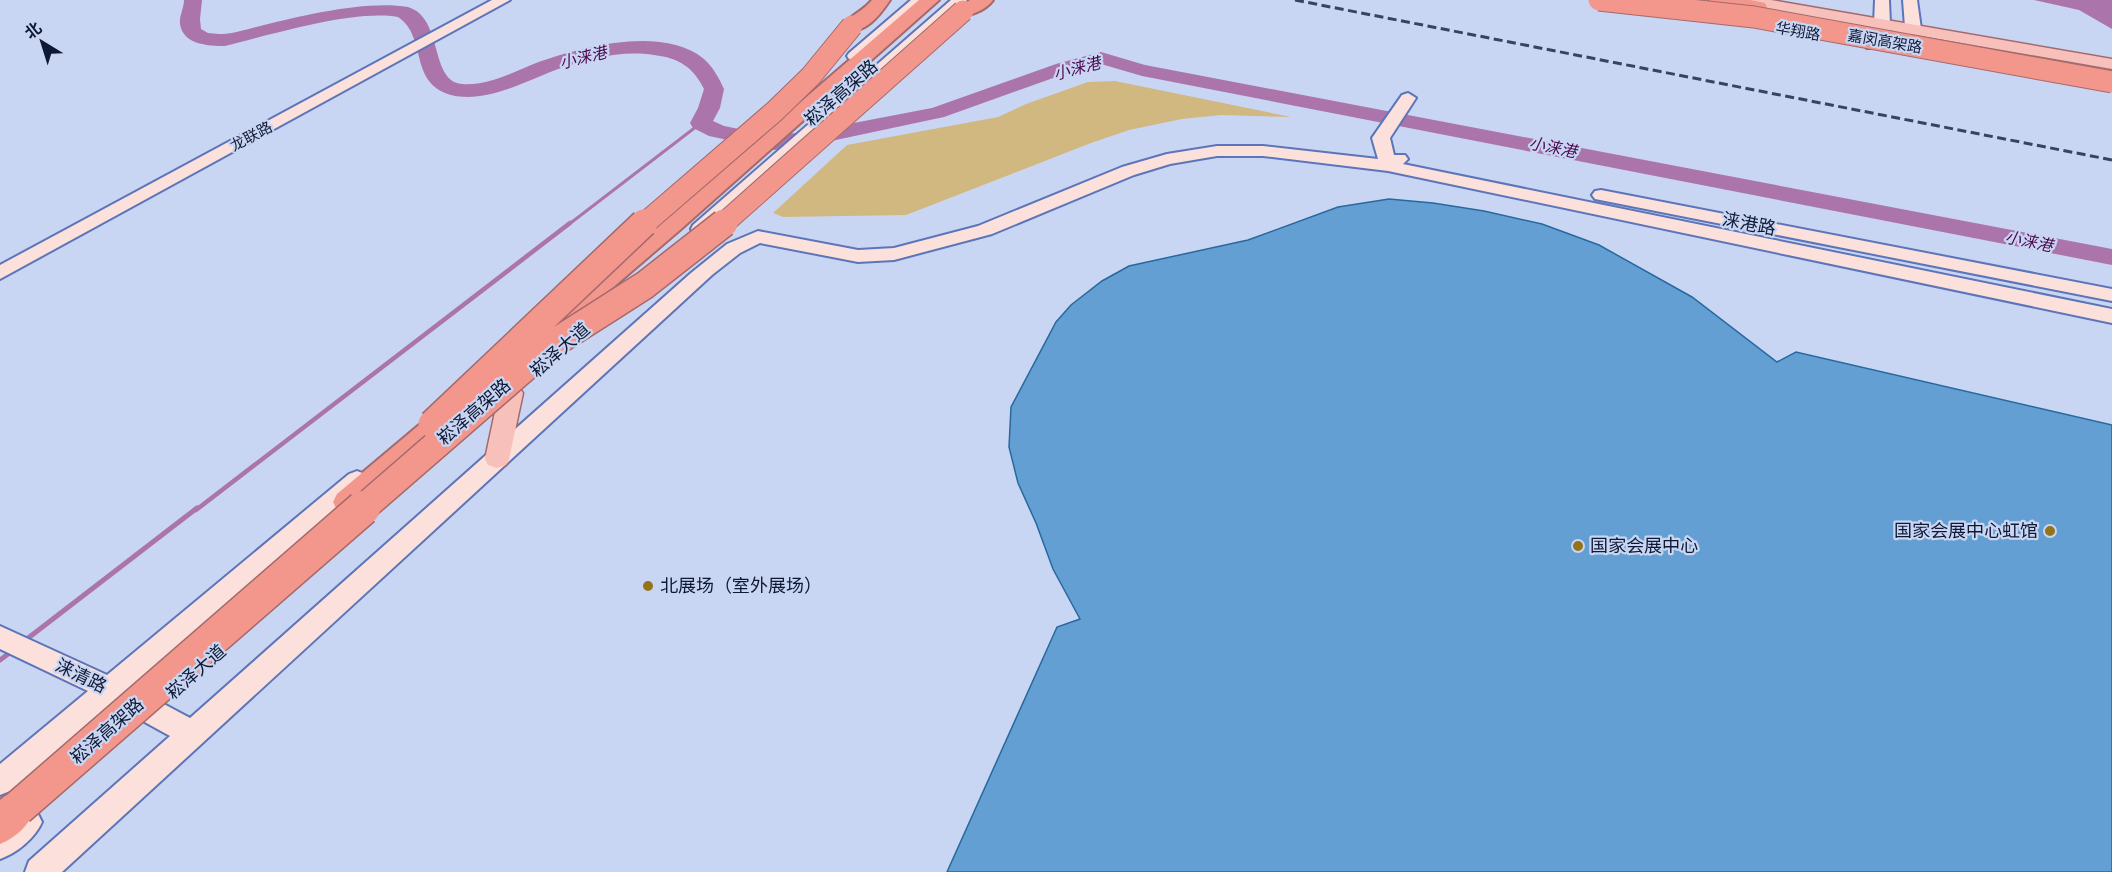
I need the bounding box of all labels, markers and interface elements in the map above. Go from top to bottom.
north arrow [12,12,72,72]
text: 北 [20,17,45,43]
street label: 华翔路 [1774,18,1822,44]
street label: 嘉闵高架路 [1846,25,1924,57]
water label: 小涞港 [557,41,611,73]
water label: 小涞港 [1051,52,1105,84]
street label: 崧泽高架路 [800,55,882,131]
street label: 龙联路 [227,117,275,155]
water label: 小涞港 [1528,133,1580,162]
street label: 涞港路 [1720,208,1778,240]
water label: 小涞港 [2004,227,2056,256]
street label: 崧泽大道 [526,318,594,382]
street label: 崧泽高架路 [433,374,515,450]
place label: 国家会展中心虹馆 [1894,520,2038,542]
marker: 国家会展中心虹馆 [2043,524,2057,538]
place label: 国家会展中心 [1590,535,1698,557]
marker: 国家会展中心 [1571,539,1585,553]
place label: 北展场（室外展场） [660,575,822,597]
marker: 北展场（室外展场） [641,579,655,593]
street label: 崧泽大道 [162,640,230,704]
street label: 涞清路 [52,654,110,698]
street label: 崧泽高架路 [66,693,148,769]

